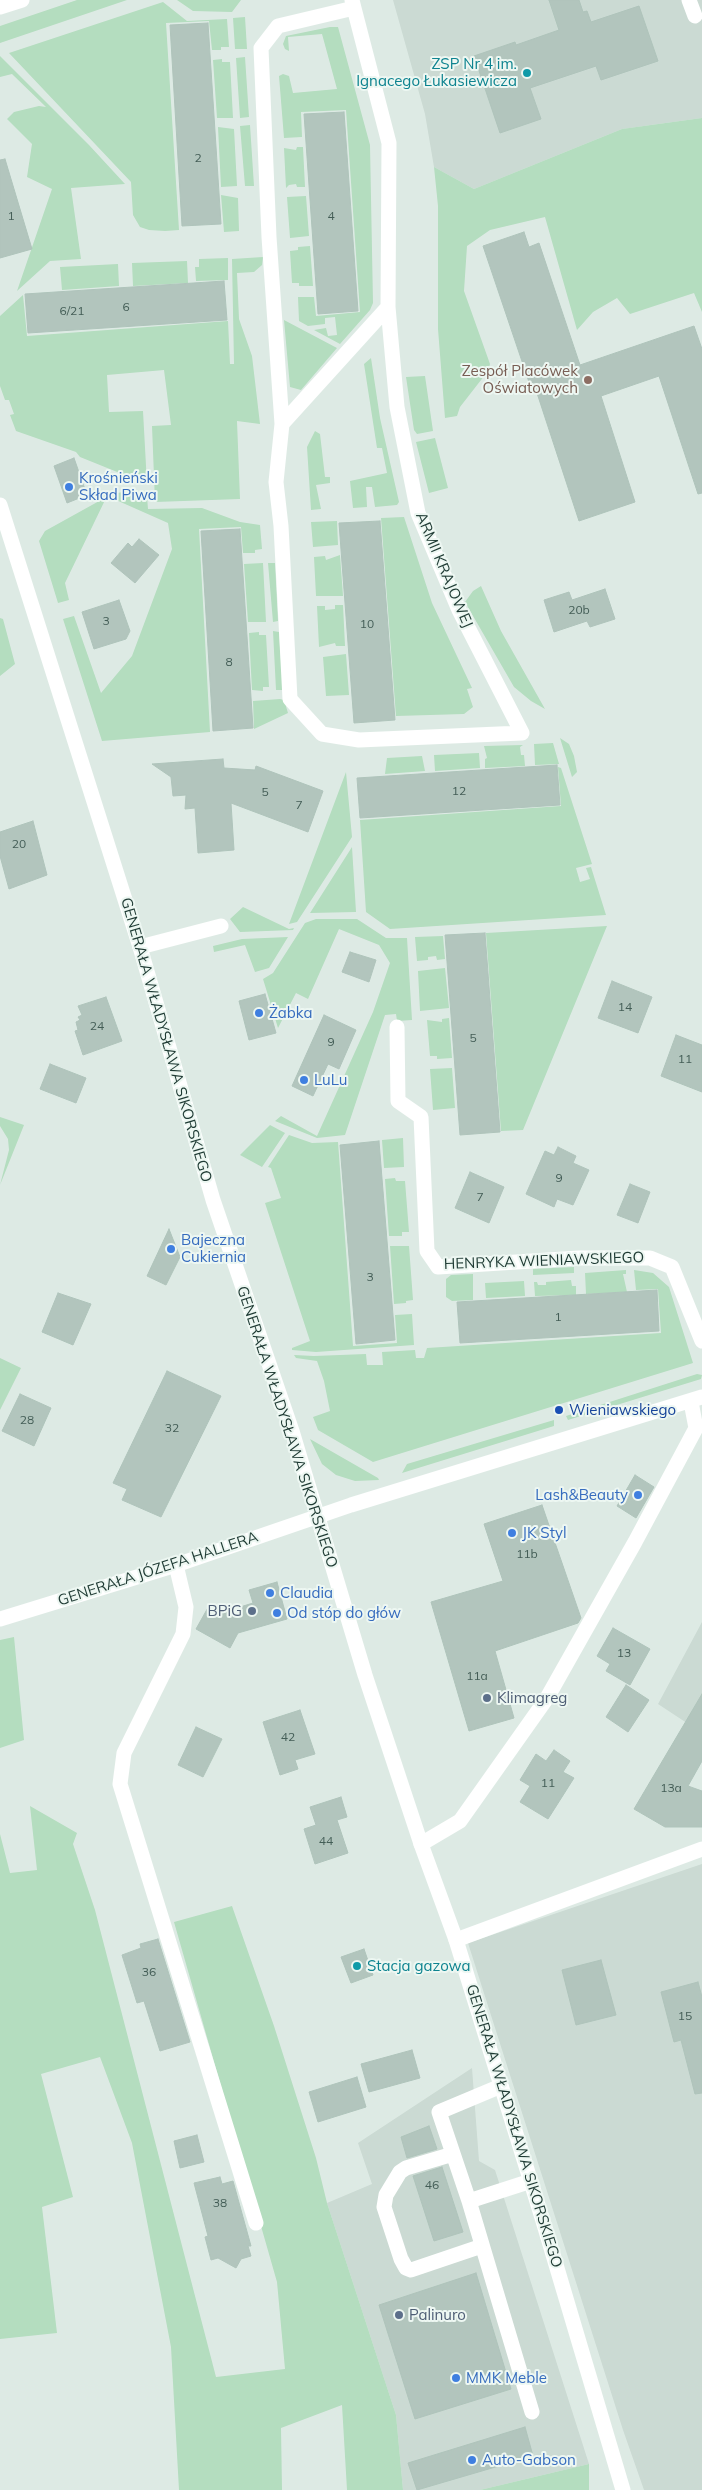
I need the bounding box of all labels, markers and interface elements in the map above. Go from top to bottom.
place label: ZSP Nr 4 im. Ignacego Łukasiewicza [356,55,517,90]
marker: ZSP Nr 4 im. Ignacego Łukasiewicza [521,67,533,79]
house number: 2 [194,151,202,165]
house number: 1 [7,209,15,223]
house number: 4 [327,209,335,223]
house number: 6 [122,300,130,314]
house number: 6/21 [59,304,85,318]
place label: Zespół Placówek Oświatowych [462,362,578,397]
marker: Zespół Placówek Oświatowych [582,374,594,386]
place label: Krośnieński Skład Piwa [79,469,158,504]
marker: Krośnieński Skład Piwa [63,481,75,493]
street label: ARMII KRAJOWEJ [412,510,476,630]
house number: 20b [568,603,590,617]
house number: 3 [102,614,110,628]
house number: 10 [360,617,374,631]
house number: 8 [225,655,233,669]
house number: 12 [452,784,466,798]
house number: 5 [261,785,269,799]
house number: 7 [295,798,303,812]
house number: 20 [12,837,26,851]
street label: GENERAŁA WŁADYSŁAWA SIKORSKIEGO [117,896,215,1184]
house number: 14 [618,1000,632,1014]
place label: Żabka [269,1004,312,1022]
marker: Żabka [253,1007,265,1019]
house number: 24 [90,1019,104,1033]
house number: 5 [469,1031,477,1045]
house number: 9 [327,1035,335,1049]
house number: 11 [678,1052,692,1066]
place label: LuLu [314,1071,347,1089]
marker: LuLu [298,1074,310,1086]
house number: 9 [555,1171,563,1185]
house number: 7 [476,1190,484,1204]
place label: Bajeczna Cukiernia [181,1231,246,1266]
marker: Bajeczna Cukiernia [165,1243,177,1255]
street label: HENRYKA WIENIAWSKIEGO [444,1249,644,1273]
house number: 3 [366,1270,374,1284]
street label: GENERAŁA WŁADYSŁAWA SIKORSKIEGO [233,1284,341,1570]
house number: 1 [554,1310,562,1324]
place label: Wieniawskiego [569,1401,676,1419]
marker: Wieniawskiego [553,1404,565,1416]
house number: 28 [20,1413,34,1427]
house number: 32 [165,1421,179,1435]
place label: Lash&Beauty [535,1486,628,1504]
marker: Lash&Beauty [632,1489,644,1501]
place label: JK Styl [522,1524,567,1542]
marker: JK Styl [506,1527,518,1539]
street label: GENERAŁA JÓZEFA HALLERA [56,1528,260,1610]
house number: 11b [516,1547,538,1561]
place label: Claudia [280,1584,333,1602]
marker: Claudia [264,1587,276,1599]
place label: BPiG [208,1602,242,1620]
place label: Od stóp do głów [287,1604,401,1622]
marker: BPiG [246,1605,258,1617]
marker: Od stóp do głów [271,1607,283,1619]
house number: 13 [617,1646,631,1660]
house number: 11a [466,1669,488,1683]
place label: Klimagreg [497,1689,567,1707]
marker: Klimagreg [481,1692,493,1704]
house number: 42 [281,1730,295,1744]
house number: 11 [541,1776,555,1790]
house number: 13a [660,1781,682,1795]
house number: 44 [319,1834,333,1848]
place label: Stacja gazowa [367,1957,470,1975]
marker: Stacja gazowa [351,1960,363,1972]
house number: 36 [142,1965,156,1979]
street label: GENERAŁA WŁADYSŁAWA SIKORSKIEGO [462,1982,566,2270]
house number: 15 [678,2009,692,2023]
house number: 46 [425,2178,439,2192]
house number: 38 [213,2196,227,2210]
place label: Palinuro [409,2306,466,2324]
marker: Palinuro [393,2309,405,2321]
place label: MMK Meble [466,2369,547,2387]
marker: MMK Meble [450,2372,462,2384]
place label: Auto-Gabson [482,2451,576,2469]
marker: Auto-Gabson [466,2454,478,2466]

